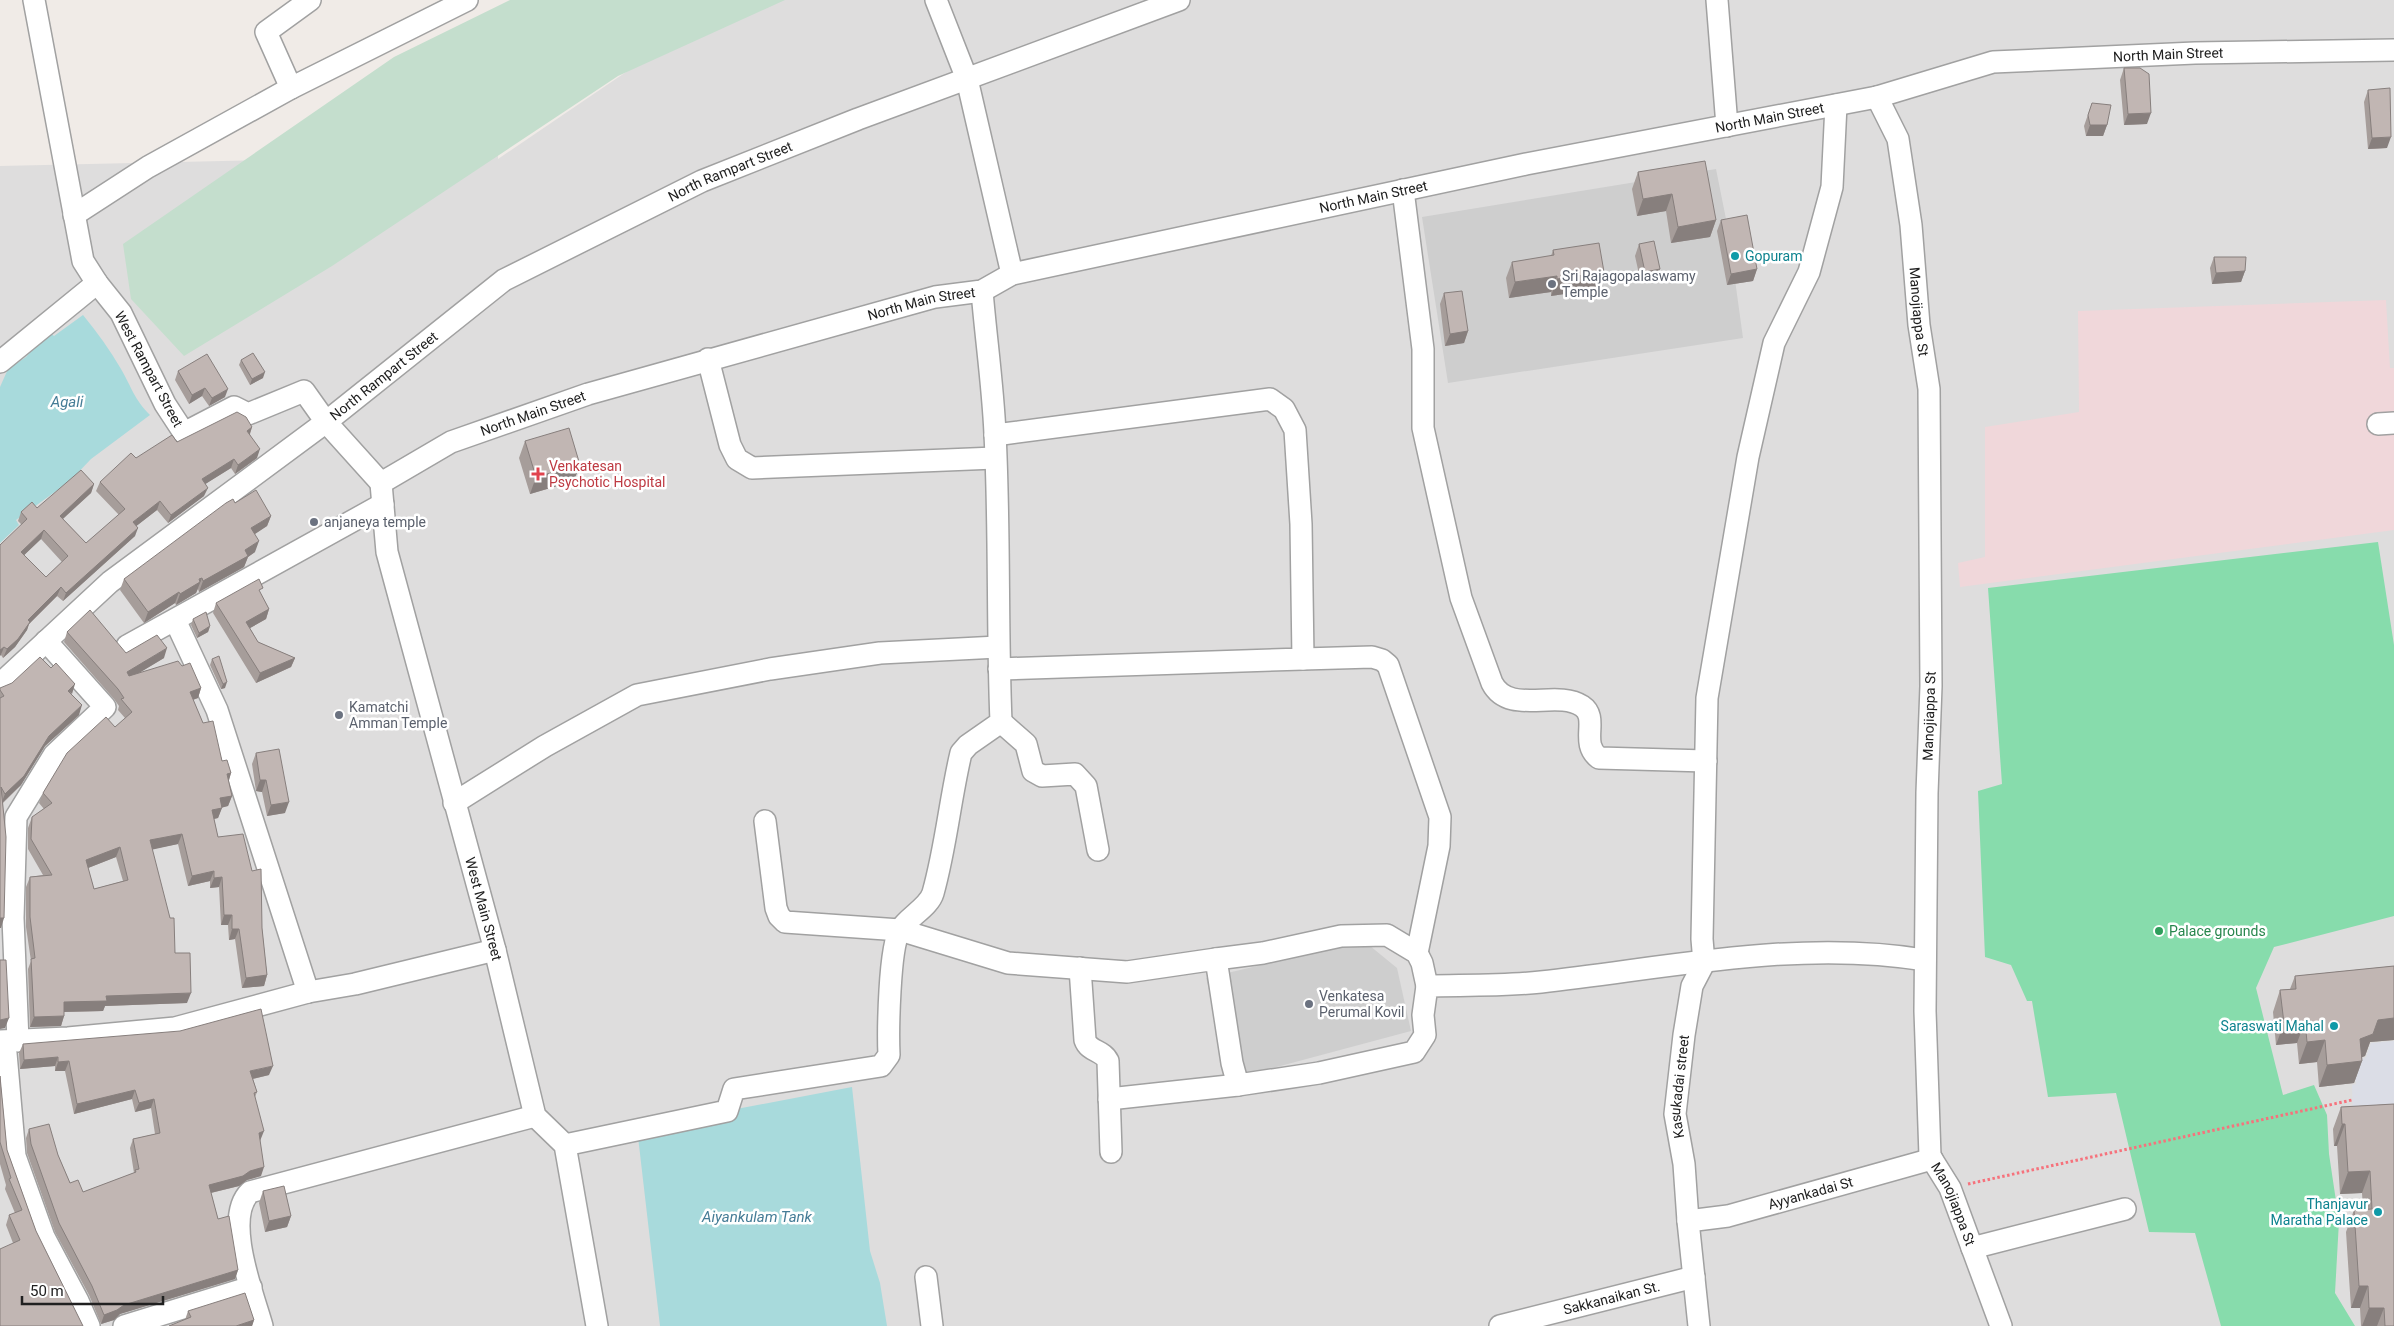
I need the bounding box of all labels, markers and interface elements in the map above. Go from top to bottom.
street label: North Main Street [2113,45,2224,65]
street label: North Main Street [1714,99,1826,136]
street label: North Rampart Street [666,138,795,205]
street label: North Main Street [1318,177,1429,216]
place label: Gopuram [1745,248,1802,264]
marker: Gopuram [1729,250,1741,262]
street label: Manojiappa St [1906,266,1932,358]
place label: Sri Rajagopalaswamy Temple [1562,268,1696,300]
marker: Sri Rajagopalaswamy Temple [1546,278,1558,290]
street label: North Main Street [866,284,977,323]
street label: West Rampart Street [112,308,187,430]
street label: North Rampart Street [327,328,441,424]
street label: North Main Street [478,387,588,439]
water label: Agali [50,393,84,411]
place label: Venkatesan Psychotic Hospital [549,458,665,490]
marker: Venkatesan Psychotic Hospital [531,467,545,481]
place label: anjaneya temple [324,514,426,530]
marker: anjaneya temple [308,516,320,528]
street label: Manojiappa St [1919,671,1939,761]
place label: Kamatchi Amman Temple [349,699,447,731]
marker: Kamatchi Amman Temple [333,709,345,721]
street label: West Main Street [462,855,505,963]
place label: Palace grounds [2169,923,2266,939]
marker: Palace grounds [2153,925,2165,937]
place label: Venkatesa Perumal Kovil [1319,988,1404,1020]
marker: Venkatesa Perumal Kovil [1303,998,1315,1010]
place label: Saraswati Mahal [2221,1018,2324,1034]
marker: Saraswati Mahal [2328,1020,2340,1032]
street label: Kasukadai street [1667,1033,1692,1140]
street label: Manojiappa St [1928,1159,1979,1248]
street label: Ayyankadai St [1766,1173,1855,1212]
place label: Thanjavur Maratha Palace [2271,1196,2368,1228]
marker: Thanjavur Maratha Palace [2372,1206,2384,1218]
water label: Aiyankulam Tank [701,1208,813,1226]
scale bar [22,1274,164,1306]
street label: Sakkanaikan St. [1561,1278,1662,1318]
text: 50 m [30,1282,64,1300]

